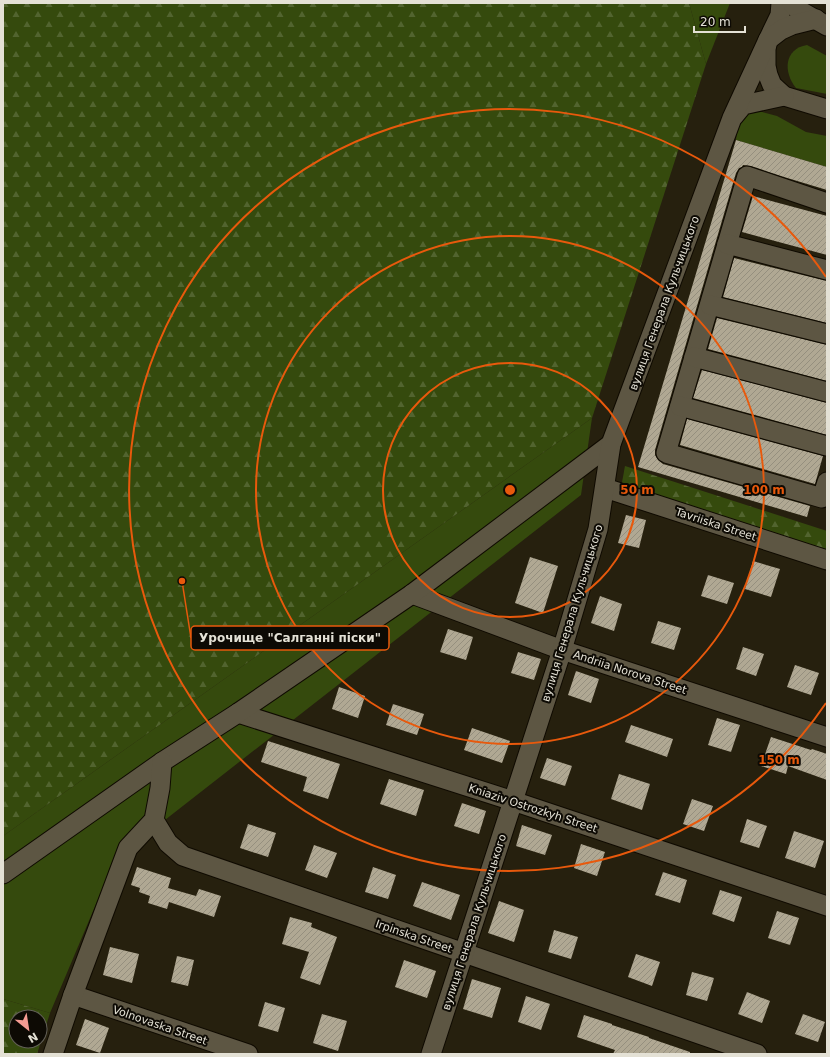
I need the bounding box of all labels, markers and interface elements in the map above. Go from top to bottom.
scale bar [694,8,745,34]
text: 20 m [700,15,731,29]
street label: вулиця Генерала Кульчицького [627,214,702,392]
centre of rings [503,483,517,497]
text: 50 m [620,483,654,497]
text: 100 m [743,483,785,497]
street label: Tavriiska Street [673,505,759,544]
street label: вулиця Генерала Кульчицького [539,523,606,703]
callout: Урочище "Салганні піски" [191,626,389,650]
text: Урочище "Салганні піски" [199,631,381,645]
street label: Andriia Norova Street [571,648,689,697]
text: 150 m [758,753,800,767]
street label: Kniaziv Ostrozkyh Street [467,781,600,836]
street label: вулиця Генерала Кульчицького [440,832,509,1012]
street label: Irpinska Street [374,917,455,956]
street label: Volnovaska Street [111,1003,209,1048]
north arrow [8,1009,48,1049]
text: N [26,1029,40,1045]

